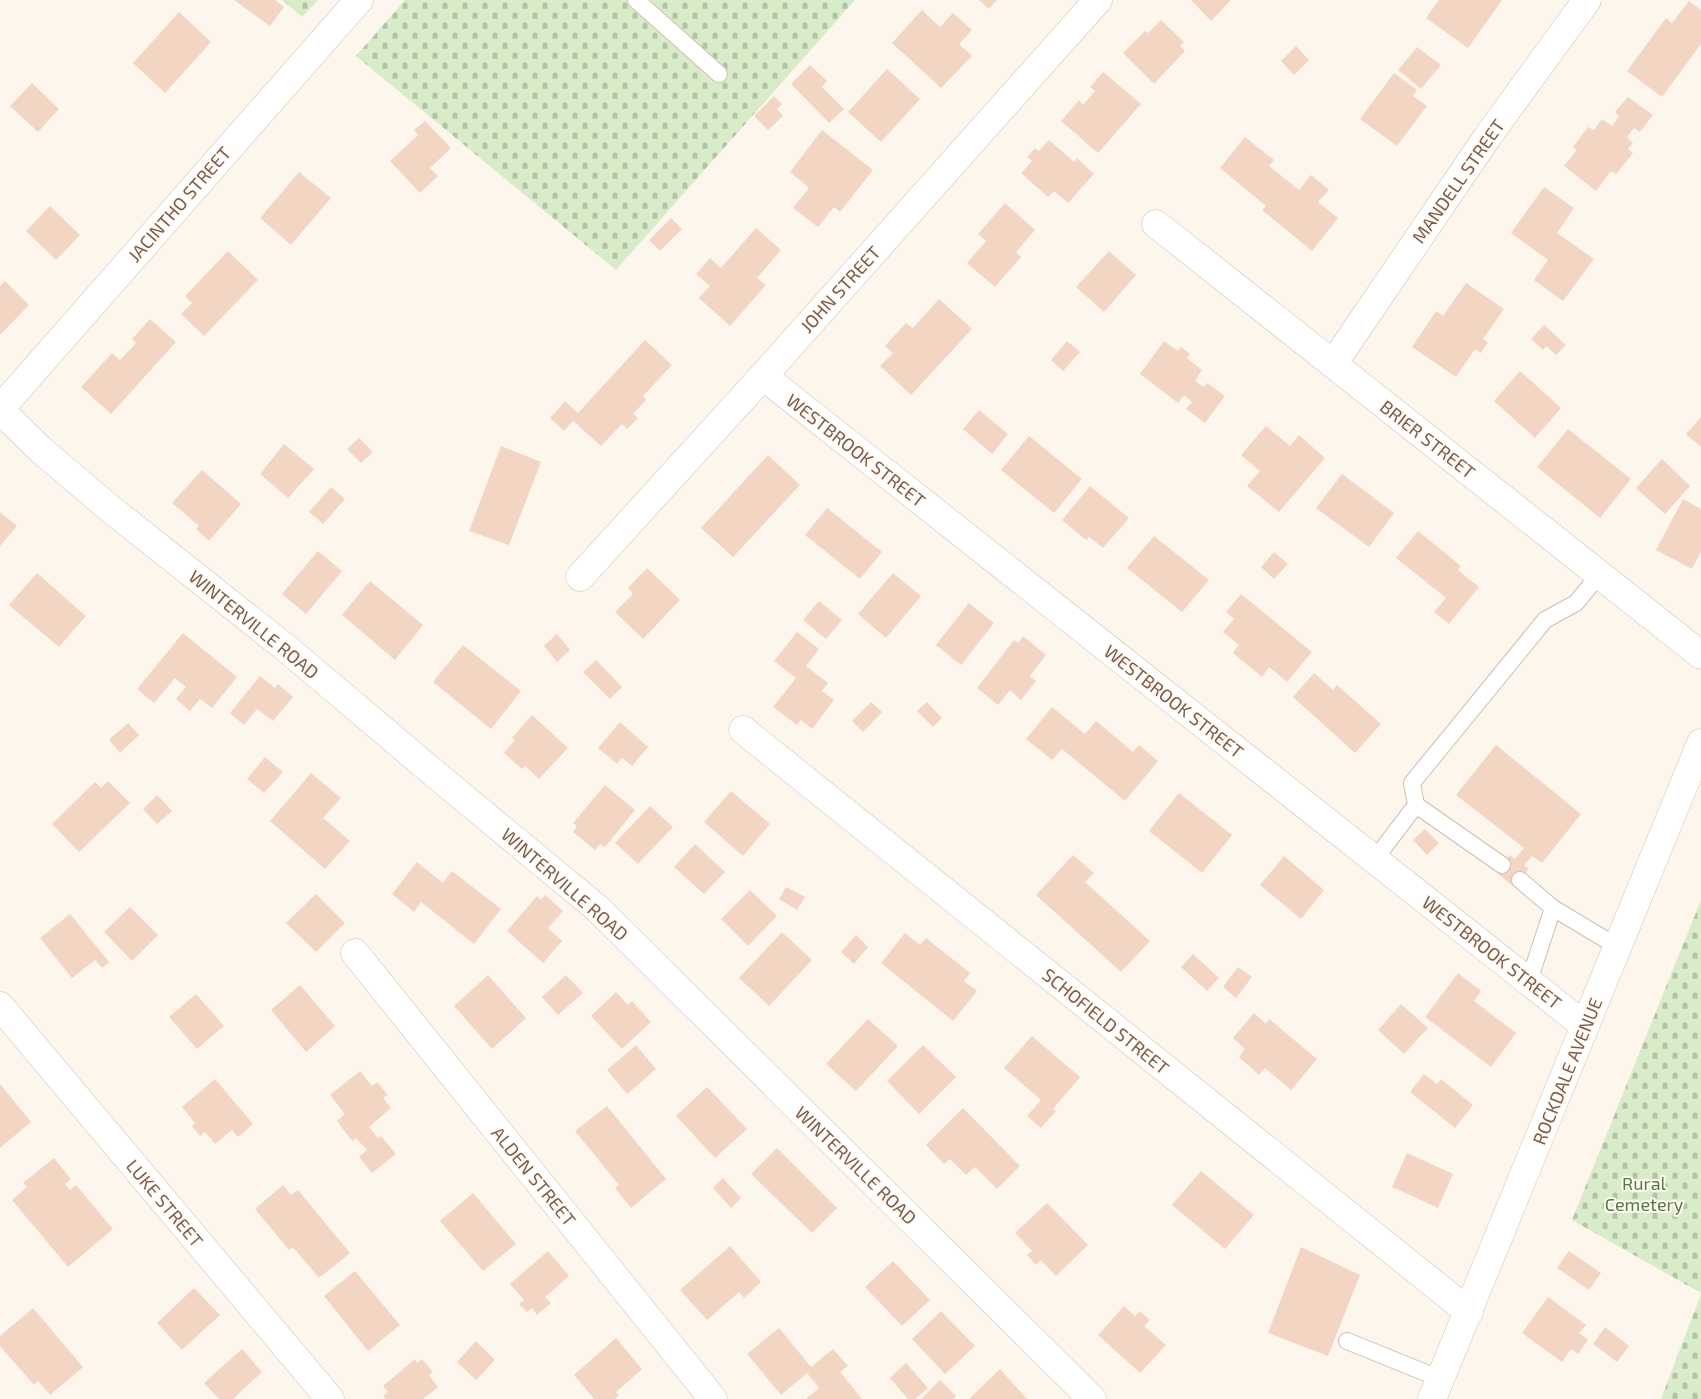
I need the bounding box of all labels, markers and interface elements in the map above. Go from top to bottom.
street label: MANDELL STREET [1407,114,1509,247]
street label: JACINTHO STREET [123,141,235,266]
street label: JOHN STREET [795,241,885,337]
street label: WESTBROOK STREET [782,389,930,512]
street label: BRIER STREET [1376,395,1480,483]
street label: WINTERVILLE ROAD [185,565,323,683]
street label: WESTBROOK STREET [1100,640,1248,763]
street label: WINTERVILLE ROAD [497,823,633,945]
street label: WESTBROOK STREET [1418,891,1566,1014]
street label: SCHOFIELD STREET [1038,963,1174,1079]
street label: ROCKDALE AVENUE [1528,994,1606,1148]
street label: WINTERVILLE ROAD [791,1101,921,1229]
street label: ALDEN STREET [487,1122,581,1231]
street label: LUKE STREET [122,1155,208,1252]
park label: Rural Cemetery [1605,1172,1684,1215]

